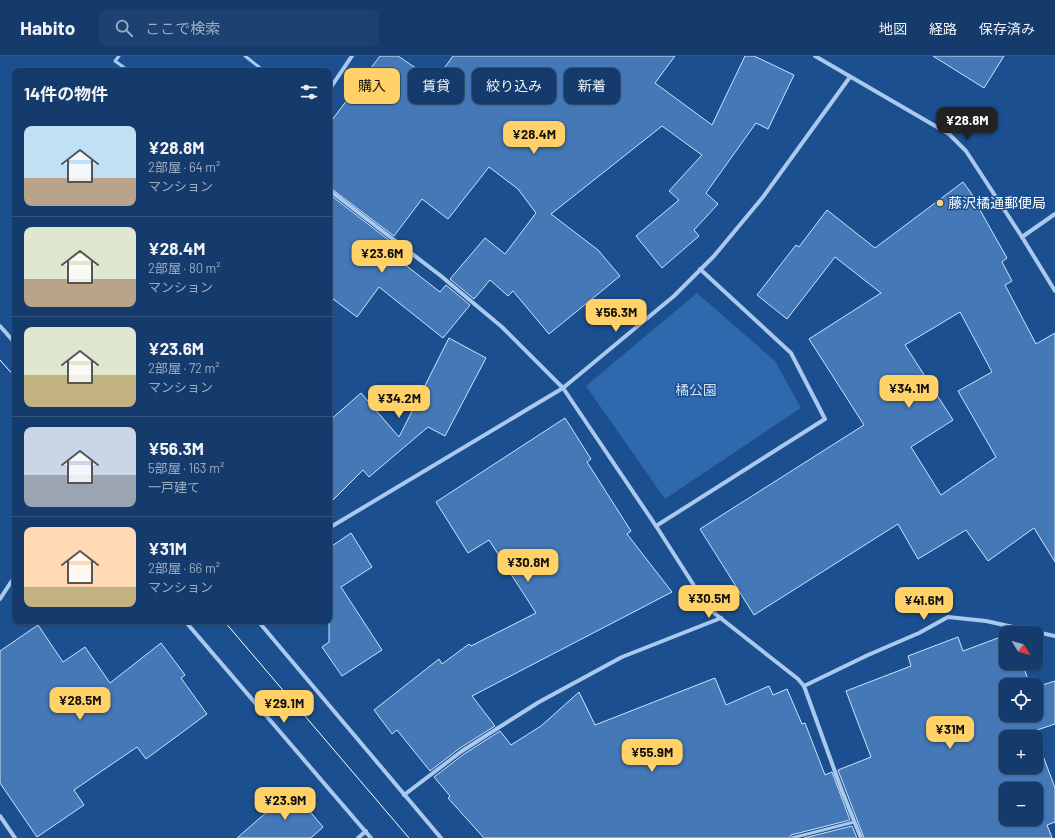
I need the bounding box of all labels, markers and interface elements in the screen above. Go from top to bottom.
search box [99,10,379,46]
text: Habito [20,16,75,39]
icon: search [113,17,135,39]
text: ここで検索 [145,19,220,37]
text: 地図 [879,20,907,37]
text: 経路 [929,20,957,37]
text: 保存済み [979,20,1035,37]
chip: 購入 [344,68,400,104]
chip: 賃貸 [408,68,464,104]
chip: 絞り込み [472,68,556,104]
chip: 新着 [564,68,620,104]
icon: filters [298,81,320,103]
text: 14件の物件 [24,83,108,103]
pin: ¥28.8M [934,107,1000,141]
text: ¥28.8M [945,112,989,128]
pin: ¥28.4M [501,121,567,155]
text: ¥28.4M [512,126,556,142]
text: ¥28.8M [148,137,204,157]
icon: home [56,142,104,190]
text: 2部屋 · 64 m² [148,159,220,175]
text: マンション [148,178,213,194]
place label: 藤沢橘通郵便局 [948,194,1046,211]
marker: 藤沢橘通郵便局 [935,198,945,208]
text: ¥28.4M [148,238,205,258]
pin: ¥23.6M [349,240,415,274]
icon: home [56,243,104,291]
text: ¥23.6M [361,245,403,261]
text: 2部屋 · 80 m² [148,260,221,276]
text: マンション [148,279,213,295]
pin: ¥56.3M [583,299,649,333]
text: ¥56.3M [595,304,637,320]
text: ¥23.6M [148,338,204,358]
icon: home [56,343,104,391]
text: 2部屋 · 72 m² [148,360,220,376]
pin: ¥34.1M [876,375,942,409]
text: マンション [148,379,213,395]
text: ¥34.1M [888,380,930,396]
park label: 橘公園 [675,381,717,398]
pin: ¥34.2M [366,385,432,419]
text: ¥34.2M [377,390,421,406]
text: ¥56.3M [148,438,204,458]
icon: home [56,443,104,491]
text: 5部屋 · 163 m² [148,460,224,476]
text: 一戸建て [148,479,200,495]
text: ¥31M [148,538,187,558]
icon: home [56,543,104,591]
pin: ¥30.8M [495,549,561,583]
text: ¥30.8M [506,554,550,570]
text: 2部屋 · 66 m² [148,560,220,576]
text: マンション [148,579,213,595]
pin: ¥30.5M [676,585,742,619]
pin: ¥41.6M [891,587,957,621]
text: ¥30.5M [687,590,731,606]
text: ¥41.6M [904,592,944,608]
north arrow [999,626,1043,670]
map controls [999,626,1043,826]
button: locate [999,678,1043,722]
pin: ¥28.5M [47,687,113,721]
pin: ¥29.1M [251,690,317,724]
text: ¥28.5M [58,692,102,708]
text: ¥29.1M [264,695,304,711]
pin: ¥31M [926,716,974,750]
text: ¥31M [935,721,965,737]
button: + [999,730,1043,774]
pin: ¥55.9M [619,739,685,773]
text: ¥55.9M [631,744,673,760]
button: − [999,782,1043,826]
pin: ¥23.9M [252,787,318,821]
text: ¥23.9M [264,792,306,808]

